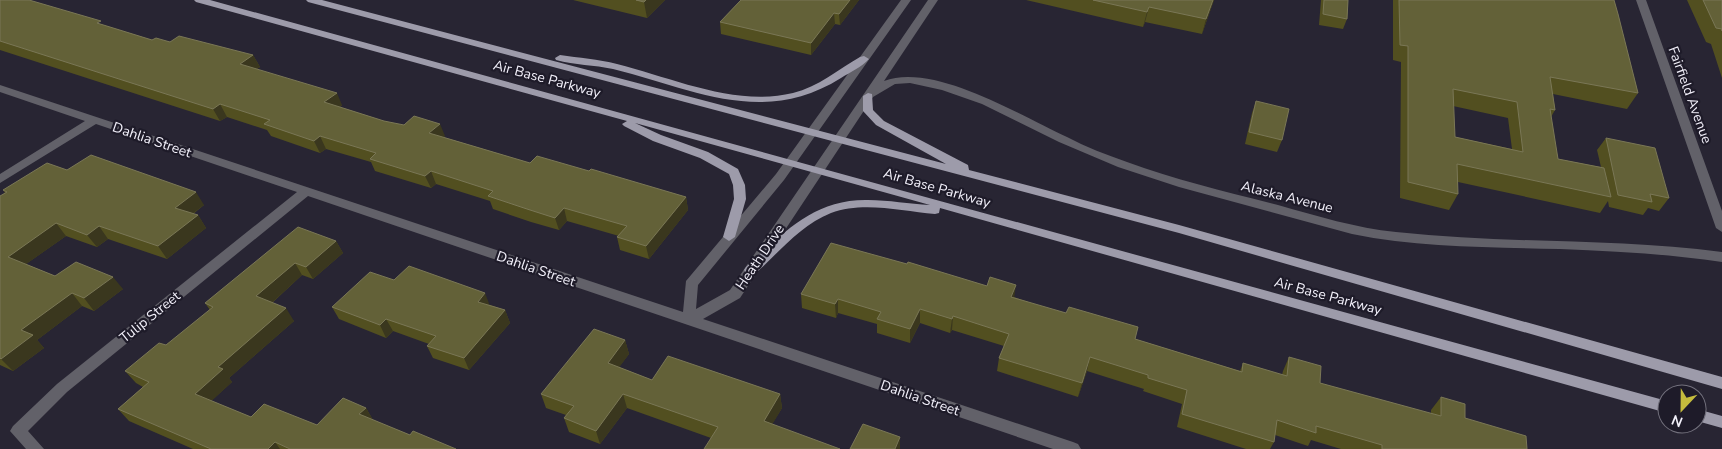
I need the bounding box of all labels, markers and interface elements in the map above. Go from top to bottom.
street label: Fairfield Avenue [1664,44,1716,146]
street label: Air Base Parkway [491,56,604,103]
street label: Dahlia Street [110,118,194,162]
street label: Air Base Parkway [881,164,994,213]
street label: Alaska Avenue [1239,176,1335,218]
street label: Heath Drive [731,221,789,293]
street label: Dahlia Street [494,247,578,291]
street label: Air Base Parkway [1272,273,1385,320]
street label: Tulip Street [116,287,184,347]
street label: Dahlia Street [878,376,962,420]
north arrow [1657,384,1707,434]
text: N [1669,410,1686,431]

